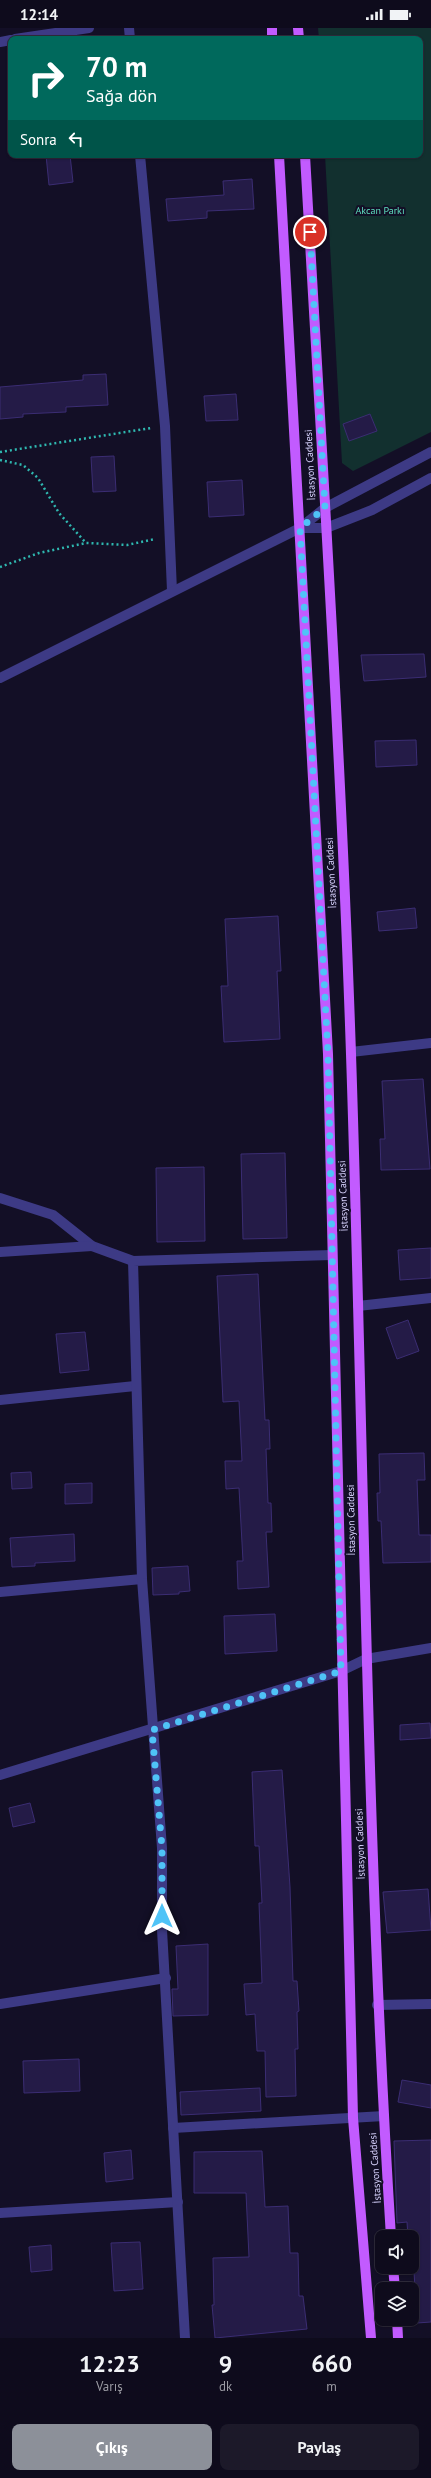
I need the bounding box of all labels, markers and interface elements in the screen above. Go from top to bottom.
text: 12:14 [20,5,58,24]
text: 70 m [86,48,147,85]
icon: right [20,52,72,104]
text: Sağa dön [86,84,157,107]
icon: left [65,128,87,150]
text: Sonra [20,130,57,149]
park label: Akcan Parkı [355,204,405,217]
pin [293,215,327,249]
icon: arrive [299,221,321,243]
street label: İstasyon Caddesi [302,429,318,501]
street label: İstasyon Caddesi [323,837,339,909]
street label: İstasyon Caddesi [335,1160,351,1232]
street label: İstasyon Caddesi [344,1484,358,1556]
street label: İstasyon Caddesi [352,1808,368,1880]
position arrow [141,1895,183,1937]
street label: İstasyon Caddesi [366,2132,384,2204]
map controls [375,2230,419,2326]
button: sound [375,2230,419,2274]
button: layers [375,2282,419,2326]
text: 12:23 [79,2348,140,2379]
text: 9 [219,2348,232,2379]
text: 660 [311,2348,352,2379]
text: Varış [96,2378,123,2395]
text: dk [219,2378,232,2395]
text: m [326,2378,337,2395]
button: Çıkış [12,2424,212,2470]
button: Paylaş [220,2424,419,2470]

